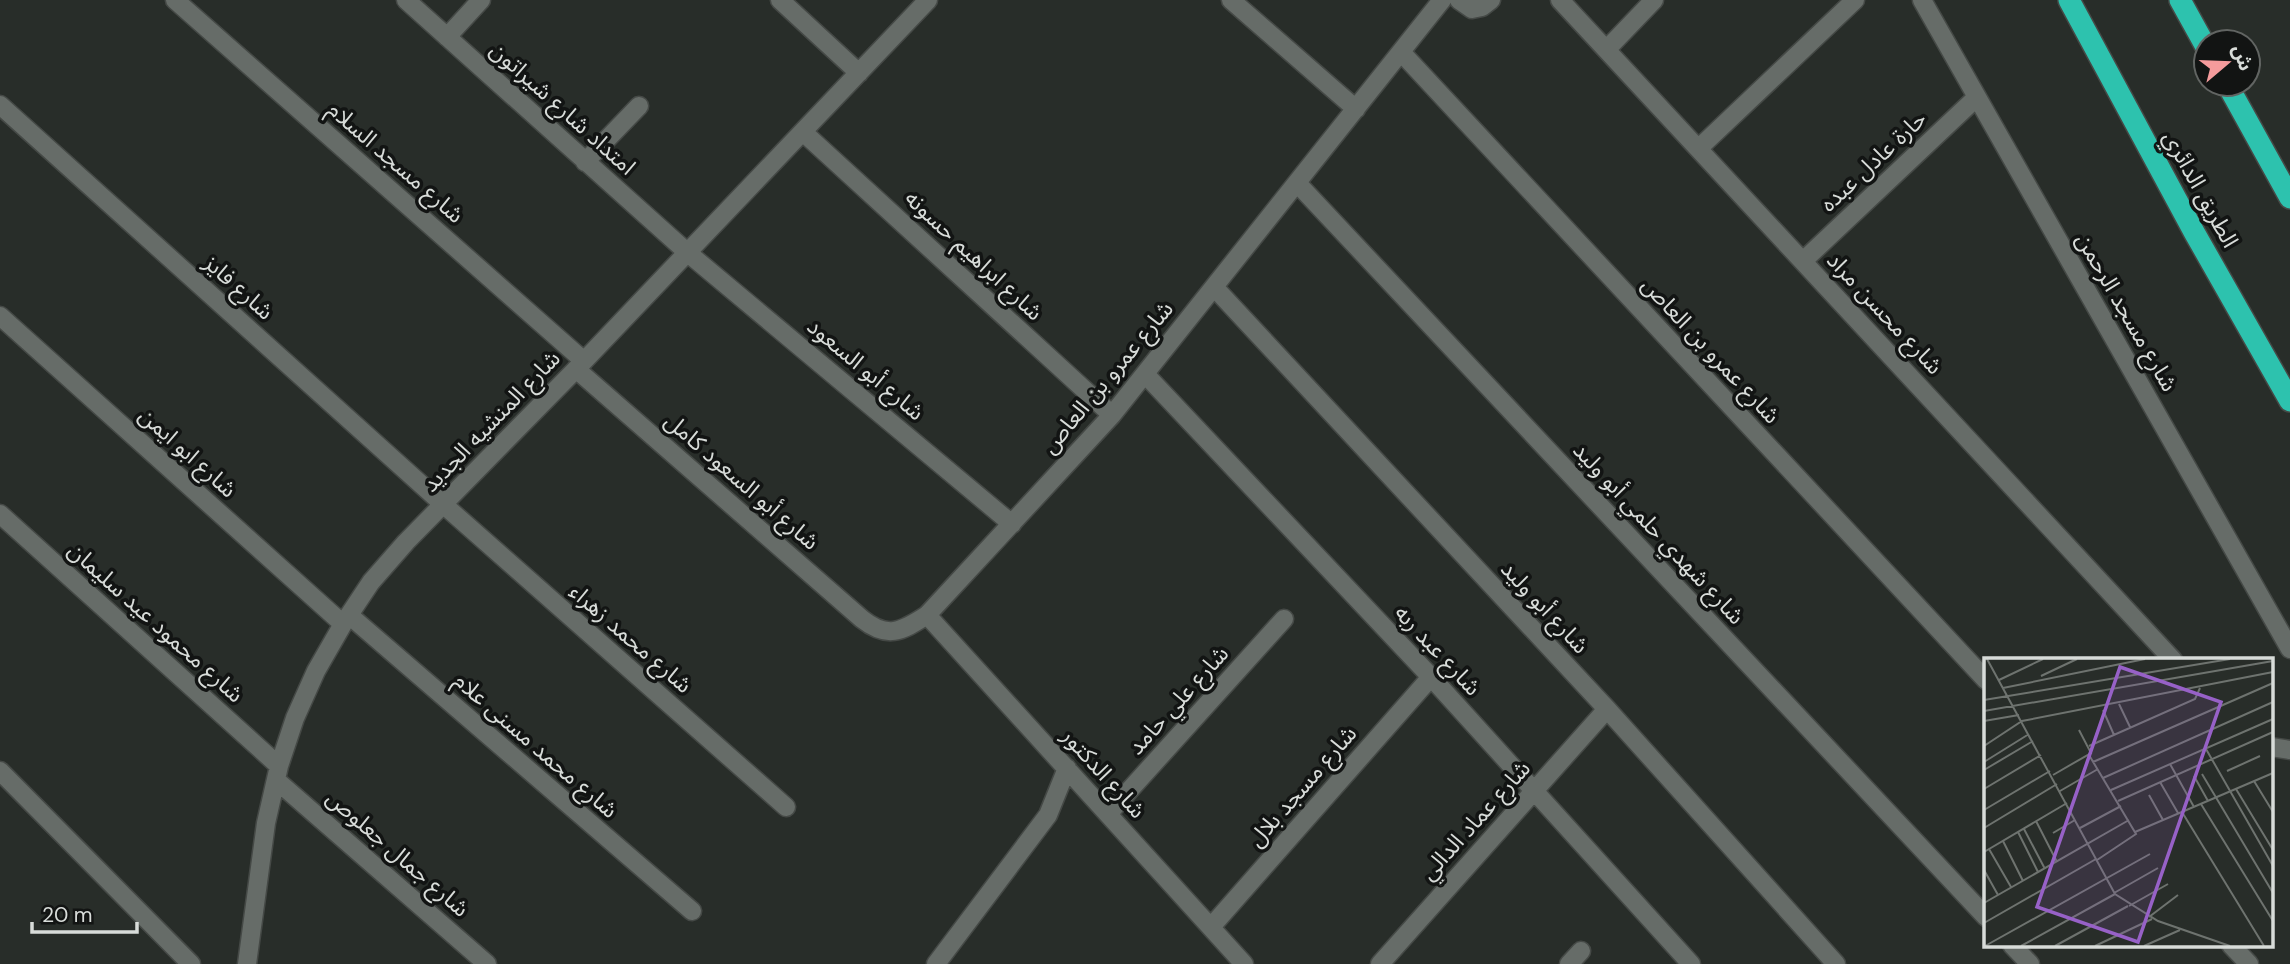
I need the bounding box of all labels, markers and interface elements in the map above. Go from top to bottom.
north arrow [2192,28,2262,98]
street label: امتداد شارع شيراتون [483,35,642,183]
text: ش [2227,41,2259,74]
street label: شارع مسجد السلام [319,94,471,232]
street label: حارة عادل عبده [1813,104,1933,218]
street label: الطريق الدائري [2154,125,2246,254]
street label: شارع ابراهيم حسونه [897,183,1050,328]
street label: شارع مسجد الرحمن [2068,227,2185,398]
street label: شارع محسن مراد [1819,245,1950,382]
street label: شارع فايز [196,247,280,328]
street label: شارع عمرو بن العاص [1634,270,1787,431]
street label: شارع عمرو بن العاص [1034,294,1181,461]
street label: شارع أبو السعود [800,311,931,428]
street label: شارع المنشيه الجديد [415,344,568,500]
street label: شارع ابو ايمن [131,400,243,505]
street label: شارع أبو السعود كامل [657,406,826,558]
street label: شارع شهدي حلمي أبو وليد [1565,435,1751,632]
street label: شارع محمود عيد سليمان [60,535,250,710]
street label: شارع أبو وليد [1493,554,1596,661]
street label: شارع محمد زهراء [562,576,699,701]
street label: شارع عبد ربه [1387,598,1488,703]
street label: شارع علي حامد [1121,639,1237,763]
inset map [1984,658,2272,946]
street label: شارع محمد مسنى علام [446,665,624,827]
street label: شارع مسجد بلال [1241,719,1365,854]
street label: شارع الدكتور [1053,721,1153,826]
street label: شارع عماد الدالي [1413,754,1539,888]
street label: شارع جمال جعلوص [319,783,476,925]
scale bar [32,890,136,934]
text: 20 m [42,901,93,929]

